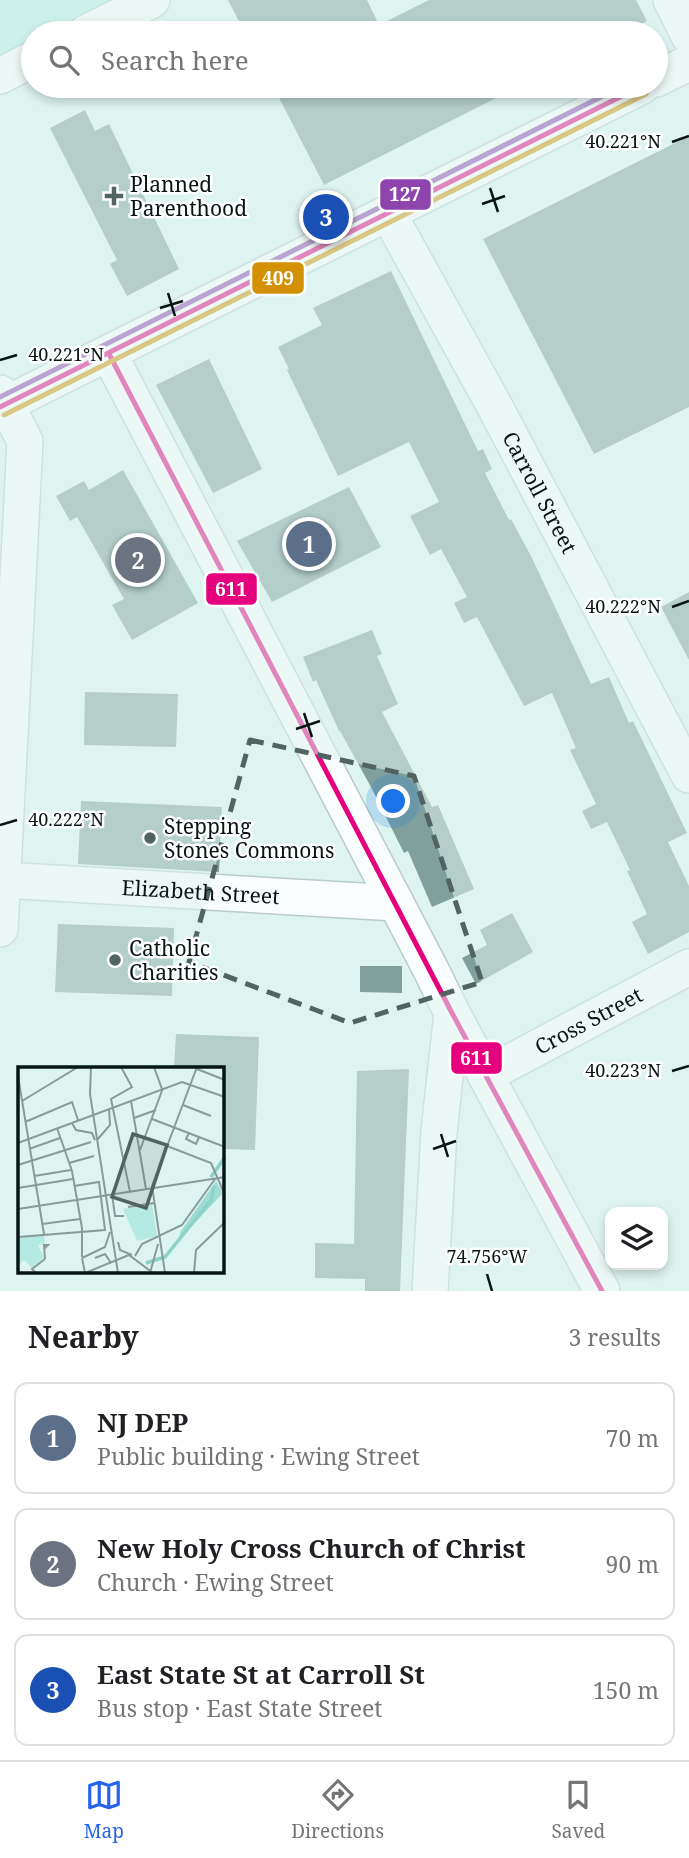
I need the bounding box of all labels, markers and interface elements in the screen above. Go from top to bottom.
search box [21,21,668,98]
icon: search [45,41,83,79]
text: Search here [101,42,249,78]
text: 40.221°N [585,129,661,153]
place label: Planned Parenthood [130,170,247,222]
line badge: 127 [379,178,432,211]
text: 127 [389,181,421,207]
marker: Planned Parenthood [104,186,124,206]
pin: 3 [303,191,349,243]
line badge: 409 [251,261,305,295]
text: 409 [262,265,294,291]
text: 40.221°N [28,342,104,366]
street label: Carroll Street [496,427,584,558]
pin: 1 [286,518,332,570]
pin: 2 [115,534,161,586]
line badge: 611 [205,572,258,606]
text: 611 [215,576,247,602]
text: 40.222°N [585,594,661,618]
your location [376,784,410,818]
text: 40.222°N [28,807,104,831]
place label: Stepping Stones Commons [164,812,334,864]
marker: Stepping Stones Commons [142,830,158,846]
street label: Elizabeth Street [121,873,280,910]
place label: Catholic Charities [129,934,218,986]
marker: Catholic Charities [107,952,123,968]
street label: Cross Street [530,980,647,1061]
line badge: 611 [450,1041,503,1075]
text: 611 [460,1045,492,1071]
text: 40.223°N [585,1058,661,1082]
inset map [18,1067,224,1274]
map controls [605,1207,668,1270]
button: layers [605,1207,668,1270]
text: 74.756°W [447,1244,528,1268]
text: Nearby [28,1316,139,1357]
text: 3 results [568,1321,661,1353]
text: NJ DEP [97,1404,188,1440]
text: 1 [47,1422,60,1454]
text: 70 m [606,1422,659,1454]
text: Public building · Ewing Street [97,1440,420,1472]
text: New Holy Cross Church of Christ [97,1530,526,1566]
text: 2 [47,1548,60,1580]
text: 90 m [606,1548,659,1580]
text: Church · Ewing Street [97,1566,334,1598]
text: East State St at Carroll St [97,1656,425,1692]
text: 3 [47,1674,60,1706]
text: 150 m [593,1674,659,1706]
text: Bus stop · East State Street [97,1692,382,1724]
tab: Map [84,1776,124,1844]
tab: Directions [291,1776,384,1844]
tab: Saved [551,1776,605,1844]

